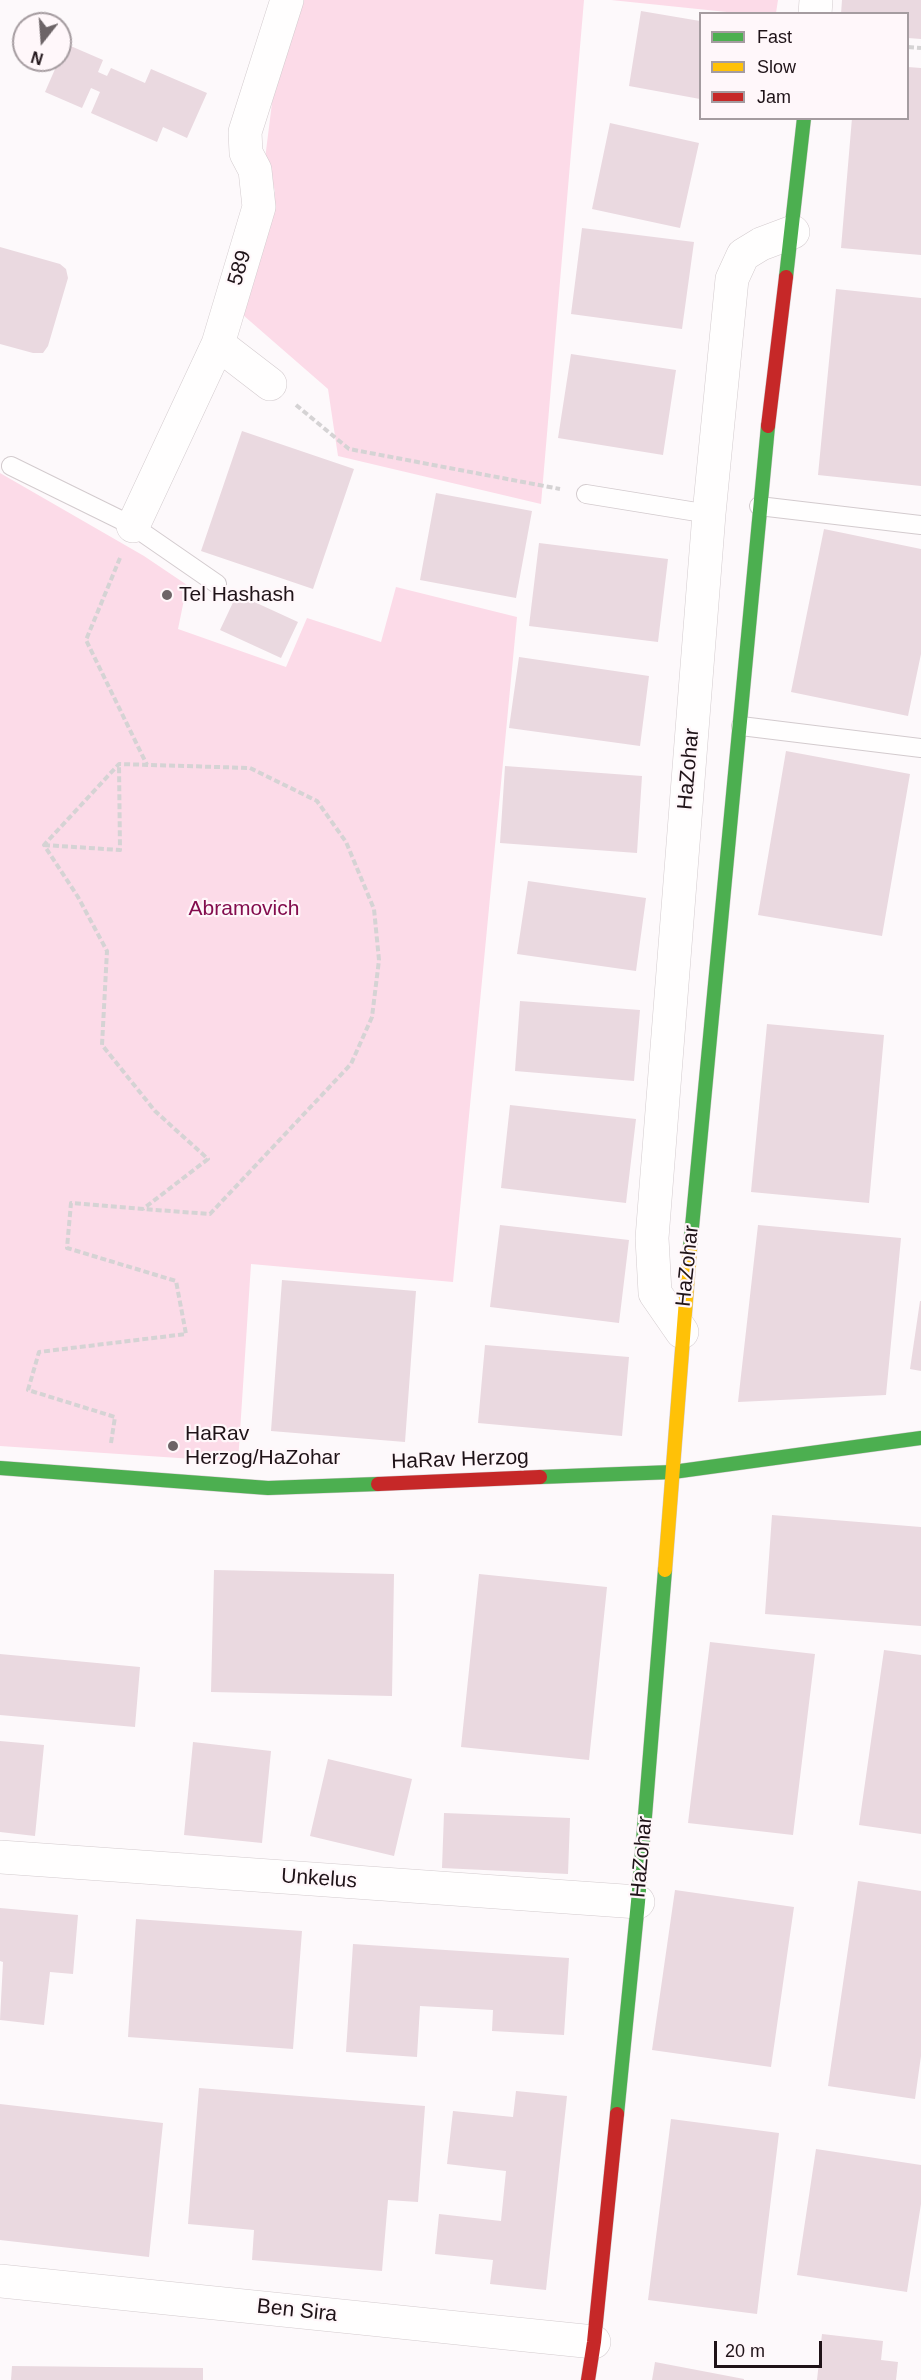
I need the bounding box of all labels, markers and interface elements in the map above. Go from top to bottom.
north arrow [12,12,72,72]
legend [699,12,909,120]
text: Fast [757,27,792,47]
text: N [29,48,45,68]
text: Slow [757,57,796,77]
text: Jam [757,87,791,107]
street label: 589 [223,248,257,288]
place label: Tel Hashash [179,582,295,608]
marker: Tel Hashash [160,588,174,602]
street label: HaZohar [673,727,705,811]
park label: Abramovich [189,896,299,922]
street label: HaZohar [671,1224,705,1308]
place label: HaRav Herzog/HaZohar [185,1421,340,1471]
marker: HaRav Herzog/HaZohar [166,1439,180,1453]
street label: HaRav Herzog [391,1445,529,1475]
street label: HaZohar [626,1815,658,1899]
street label: Unkelus [280,1864,358,1894]
street label: Ben Sira [256,2294,338,2328]
scale bar [717,2329,825,2367]
text: 20 m [725,2341,765,2361]

